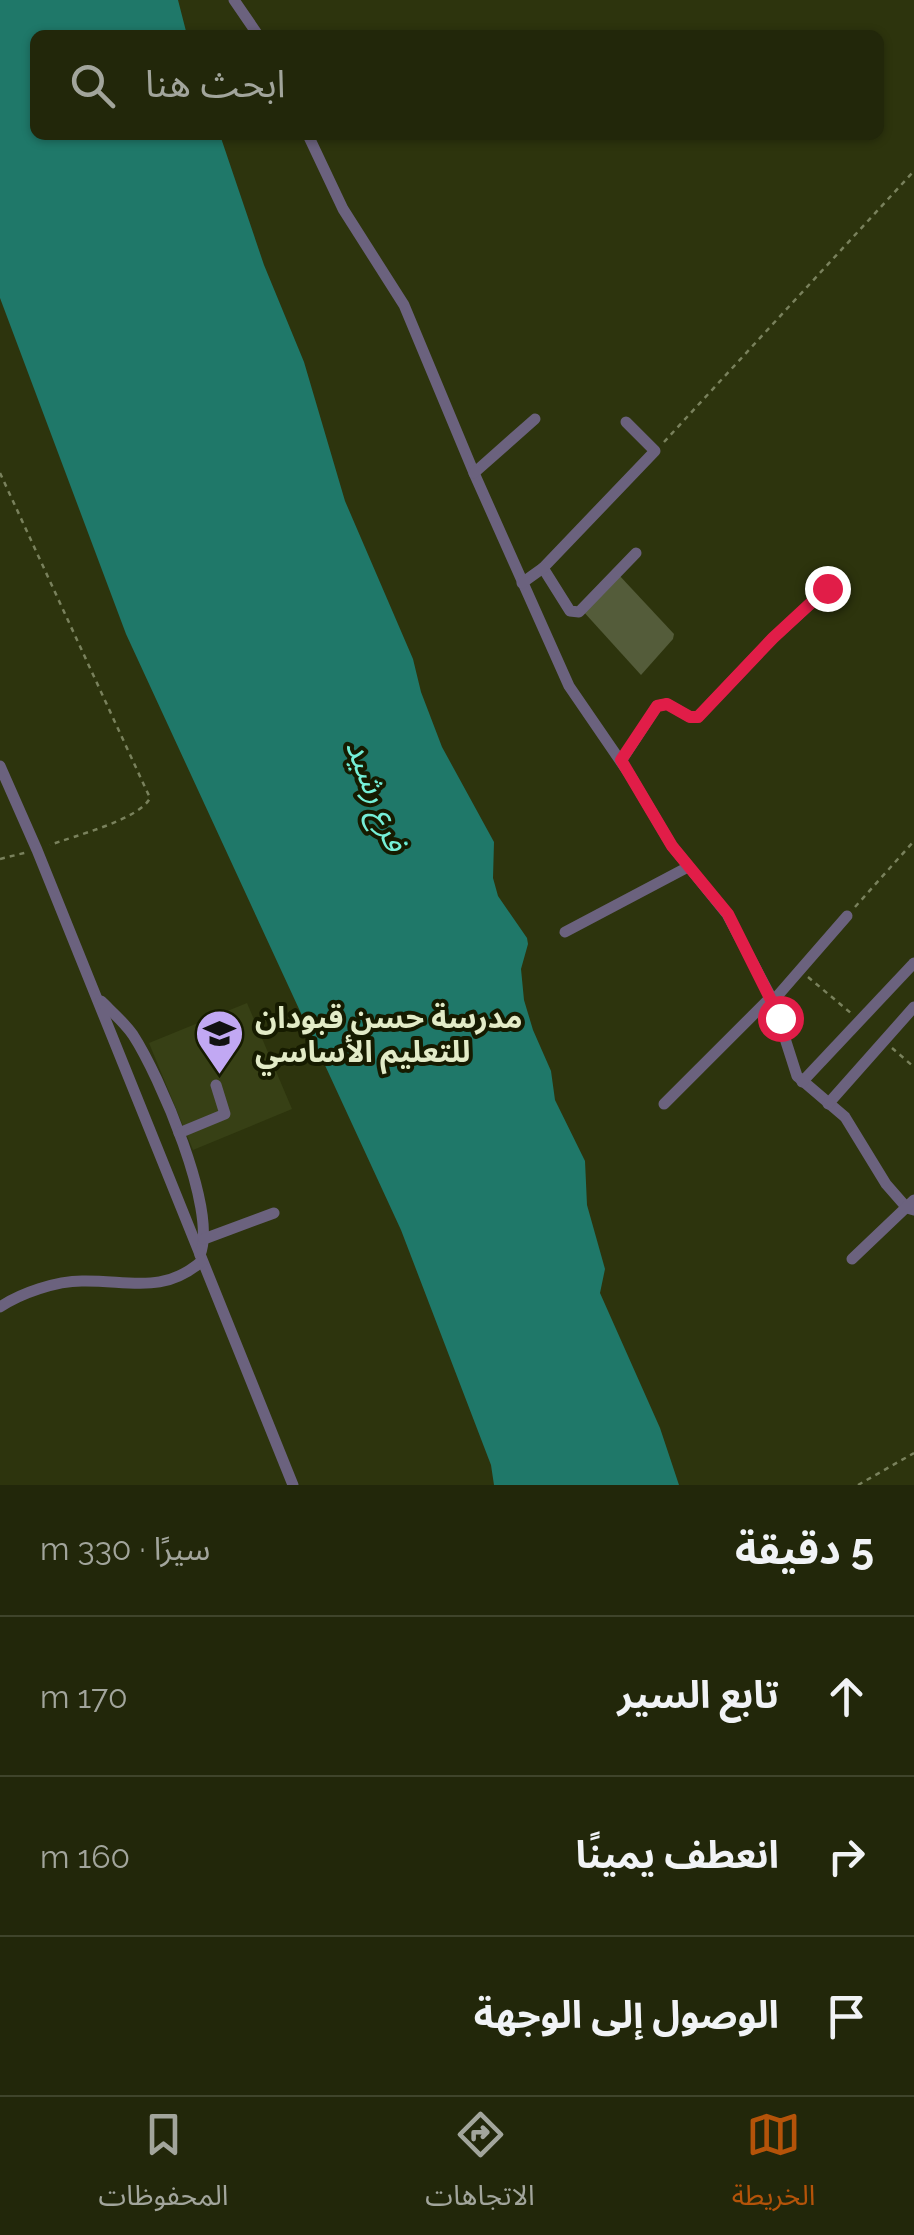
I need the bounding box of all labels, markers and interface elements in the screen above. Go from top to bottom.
search box [30,30,884,140]
icon: search [65,58,120,113]
text: ابحث هنا [145,61,286,106]
route end [805,566,851,612]
water label: فرع رشيد [333,734,416,860]
route start [758,996,804,1042]
place label: مدرسة حسن قبودان للتعليم الأساسي [255,1000,522,1075]
school or university icon: مدرسة حسن قبودان للتعليم الأساسي [194,1008,246,1076]
text: 5 دقيقة [735,1525,874,1574]
text: سيرًا · 330 m [40,1530,210,1567]
icon: ahead [819,1669,874,1724]
text: تابع السير [617,1672,779,1717]
text: 170 m [40,1678,128,1715]
icon: right [819,1829,874,1884]
text: انعطف يمينًا [576,1832,779,1877]
text: 160 m [40,1838,130,1875]
icon: arrive [819,1989,874,2044]
text: الوصول إلى الوجهة [474,1992,779,2037]
tab: المحفوظات [98,2107,228,2226]
tab: الاتجاهات [425,2107,535,2226]
tab: الخريطة [732,2107,816,2226]

